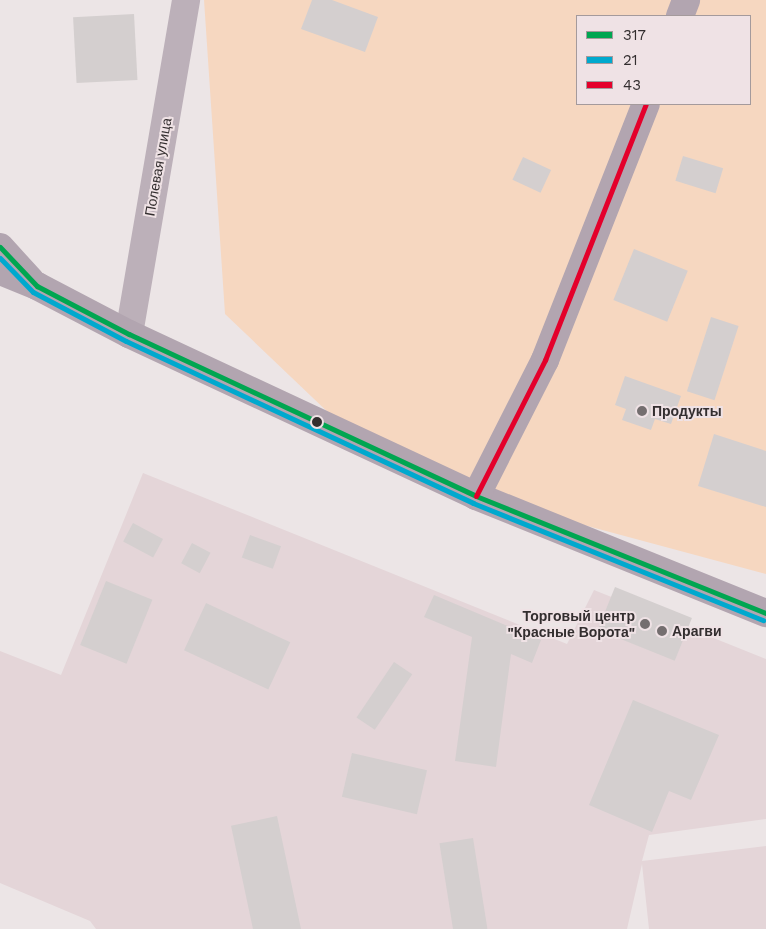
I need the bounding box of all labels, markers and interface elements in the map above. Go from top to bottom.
legend [576,15,751,105]
text: 317 [623,26,646,44]
text: 21 [623,51,638,69]
text: 43 [623,76,641,94]
street label: Полевая улица [141,117,175,217]
place label: Продукты [652,403,722,419]
marker: Продукты [636,405,648,417]
unlabelled marker [312,417,322,427]
place label: Торговый центр "Красные Ворота" [508,608,635,640]
marker: Торговый центр "Красные Ворота" [639,618,651,630]
place label: Арагви [672,623,721,639]
marker: Арагви [656,625,668,637]

